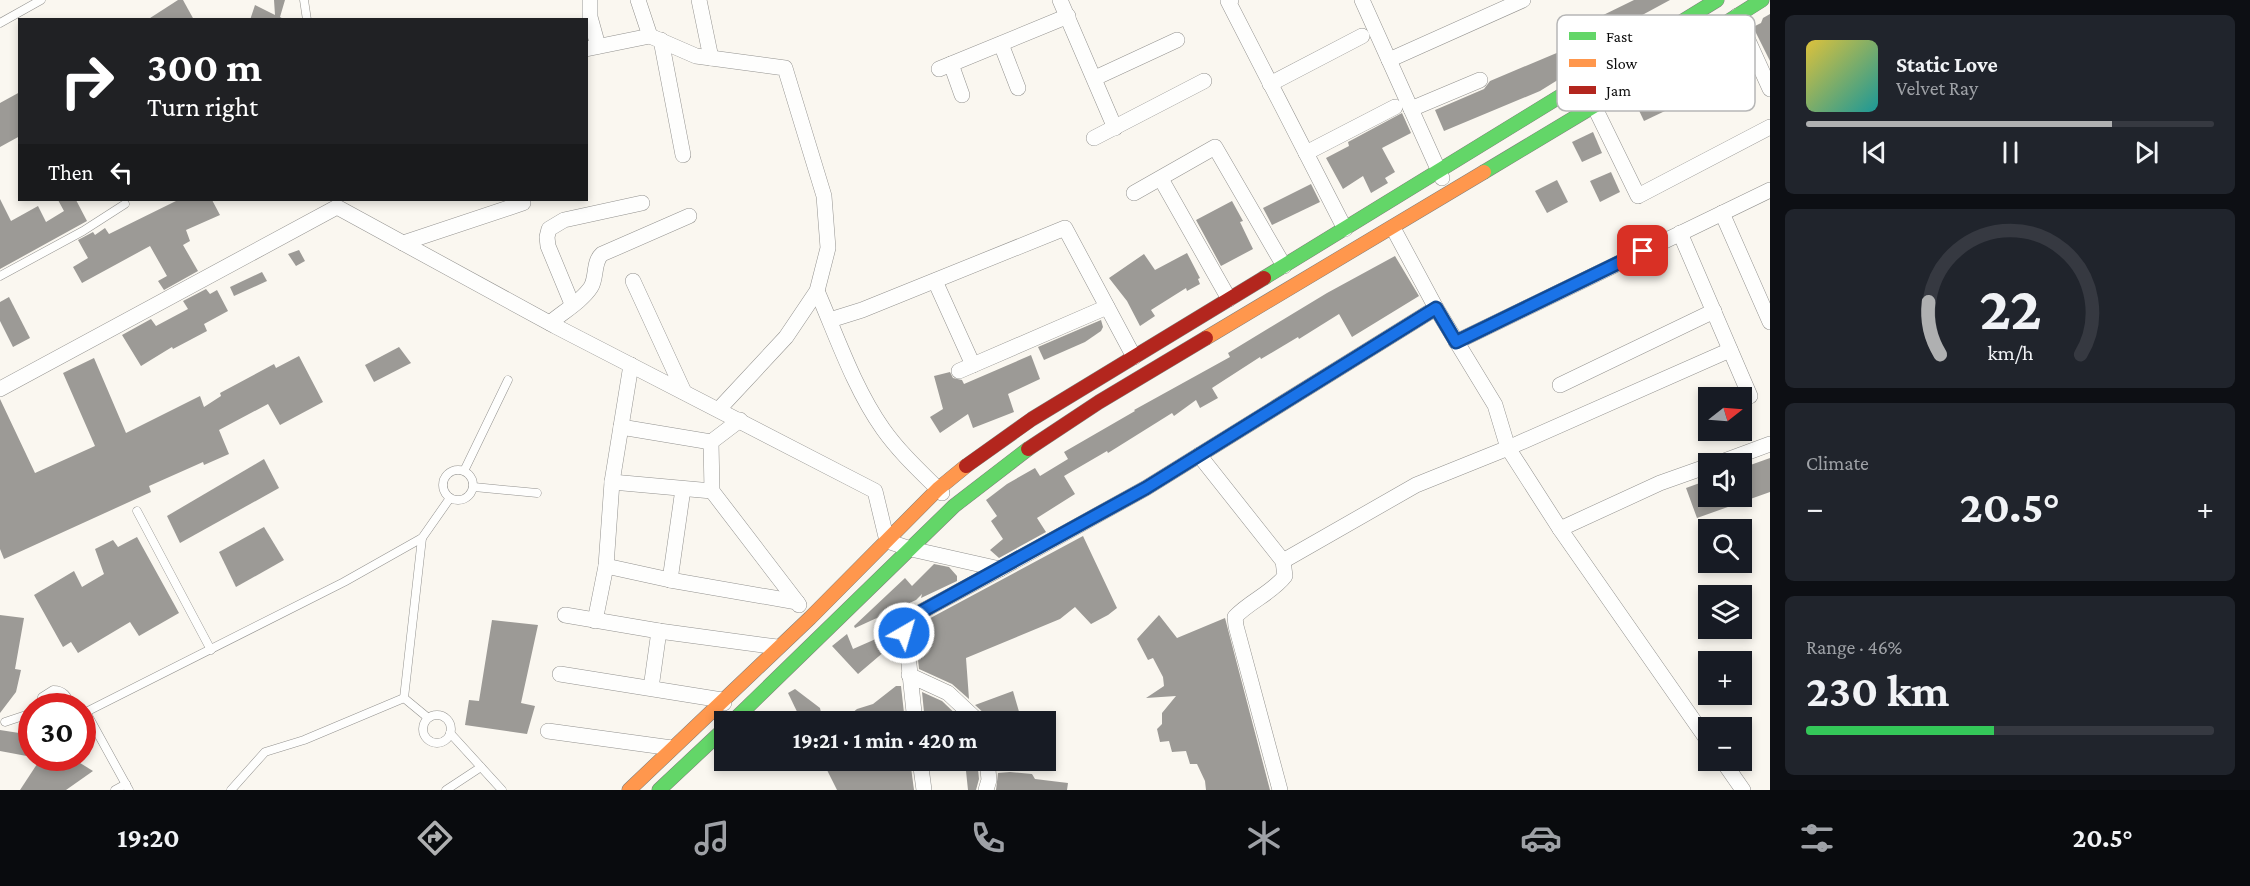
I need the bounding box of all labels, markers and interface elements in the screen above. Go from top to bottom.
legend [1557,15,1755,111]
text: Fast [1606,28,1633,45]
icon: right [48,42,126,120]
text: 300 m [147,43,262,90]
text: Static Love [1896,52,1998,77]
text: Slow [1606,55,1638,72]
text: Velvet Ray [1896,77,1978,99]
text: Jam [1604,82,1631,100]
text: Turn right [147,92,258,122]
icon: previous [1858,136,1891,169]
icon: pause [1994,136,2027,169]
icon: next [2130,136,2163,169]
icon: left [105,156,138,189]
text: Then [48,160,93,185]
pin [1617,225,1668,276]
icon: arrive [1626,234,1659,267]
text: 22 [1979,273,2041,342]
text: km/h [1987,342,2034,366]
north arrow [1698,387,1752,441]
map controls [1698,387,1752,771]
text: Climate [1806,452,1869,474]
button: sound [1698,453,1752,507]
text: 20.5° [1960,482,2060,532]
text: − [1806,489,1823,526]
text: + [2197,489,2214,526]
button: search [1698,519,1752,573]
button: layers [1698,585,1752,639]
position arrow [872,601,936,665]
text: Range · 46% [1806,636,1902,658]
button: + [1698,651,1752,705]
text: 230 km [1806,666,1949,716]
speed limit sign: 30 [18,693,96,771]
button: − [1698,717,1752,771]
text: 19:21 · 1 min · 420 m [793,728,977,753]
icon: directions [414,817,456,859]
icon: music [691,817,733,859]
icon: phone [967,817,1009,859]
icon: climate [1243,817,1285,859]
icon: car [1520,817,1562,859]
icon: filters [1796,817,1838,859]
text: 19:20 [117,823,180,853]
text: 20.5° [2073,823,2133,853]

